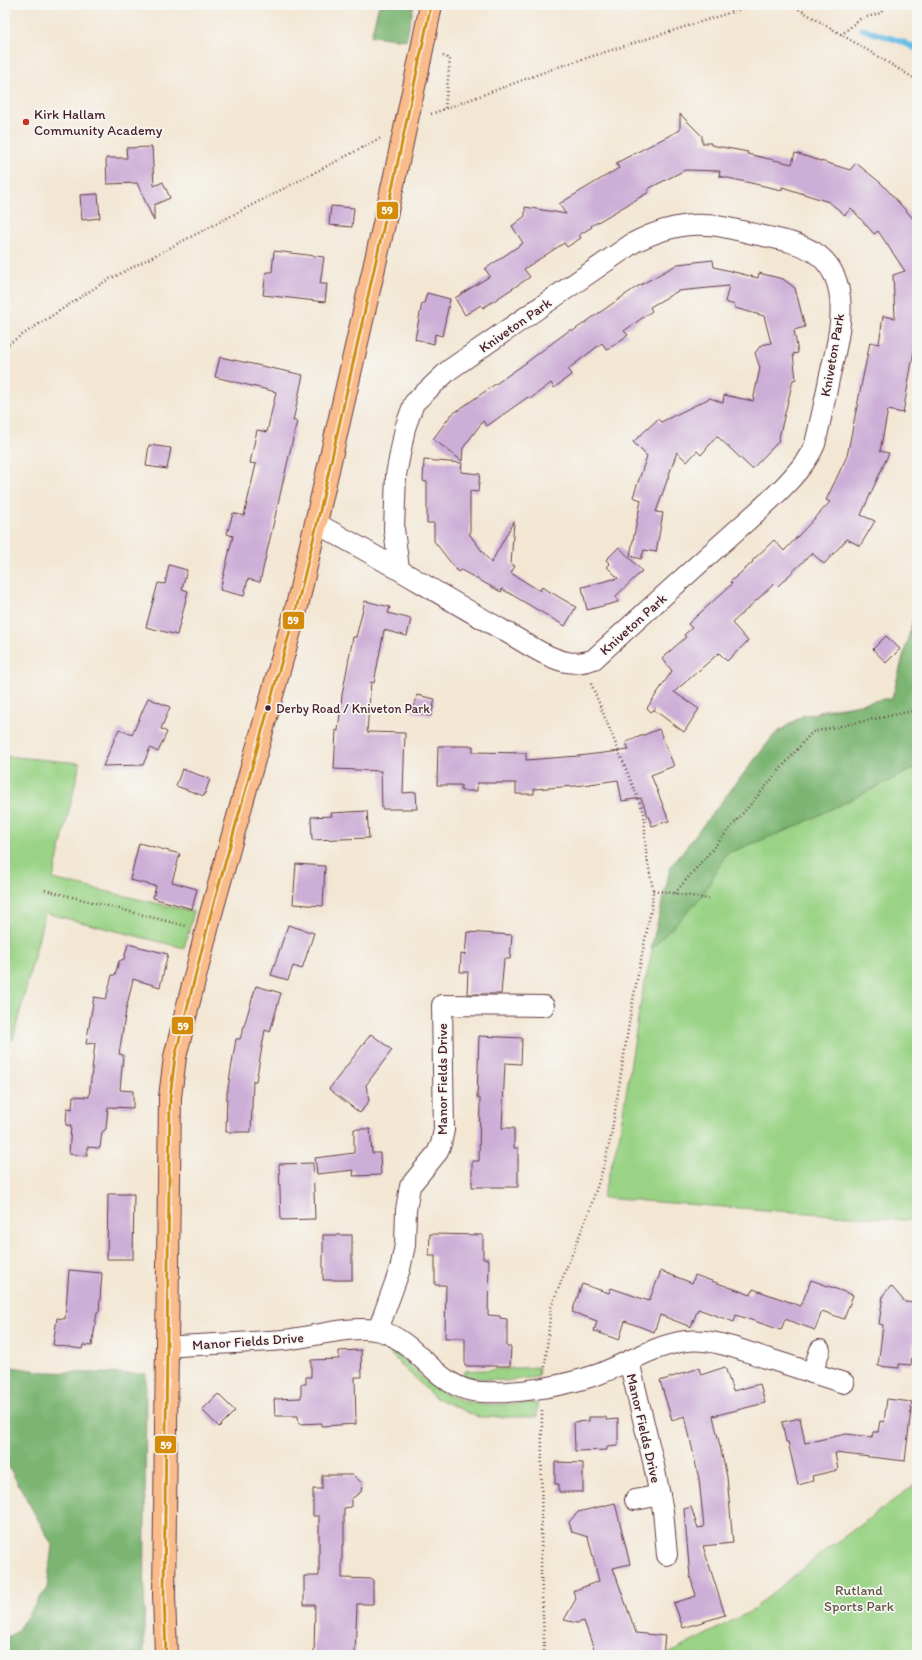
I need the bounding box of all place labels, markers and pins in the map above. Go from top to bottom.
place label: Kirk Hallam Community Academy [34,106,163,139]
marker: Kirk Hallam Community Academy [21,117,31,127]
place label: Derby Road / Kniveton Park [276,701,430,716]
marker: Derby Road / Kniveton Park [263,703,273,713]

